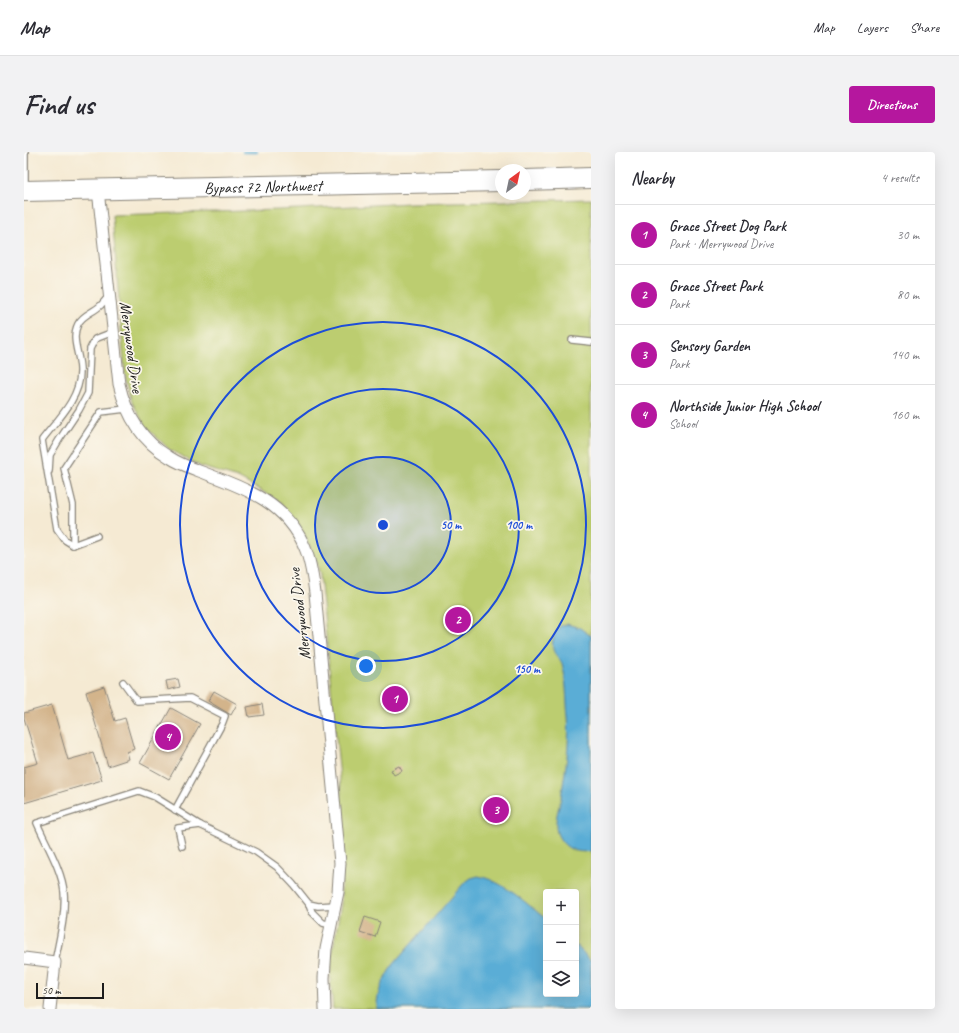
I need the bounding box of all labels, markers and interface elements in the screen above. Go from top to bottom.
text: Map [20,16,50,40]
text: Map [813,19,835,36]
text: Layers [857,19,888,36]
text: Share [910,19,939,36]
button: Directions [849,86,935,123]
text: Find us [24,87,94,122]
north arrow [495,164,531,200]
text: Nearby [631,168,674,189]
text: 4 results [881,170,919,186]
street label: Bypass 72 Northwest [204,176,325,198]
text: Grace Street Dog Park [669,217,786,236]
text: 1 [641,227,647,243]
text: 30 m [897,227,919,243]
text: Park · Merrywood Drive [669,236,773,252]
text: Grace Street Park [669,277,762,296]
text: 2 [641,287,647,303]
text: 80 m [897,287,919,303]
text: Park [669,296,690,312]
street label: Merrywood Drive [115,300,148,396]
text: Sensory Garden [669,337,750,356]
text: 3 [641,347,647,363]
text: 140 m [891,347,919,363]
text: Park [669,356,690,372]
text: Northside Junior High School [669,397,819,416]
text: 4 [641,407,647,423]
text: 160 m [891,407,919,423]
text: School [669,416,697,432]
text: 50 m [441,517,462,533]
text: 100 m [506,517,533,533]
centre of rings [376,518,390,532]
street label: Merrywood Drive [284,565,316,661]
pin: 2 [445,605,471,635]
your location [356,656,376,676]
text: 150 m [514,661,541,677]
pin: 1 [382,684,408,714]
pin: 4 [155,722,181,752]
pin: 3 [483,795,509,825]
map controls [543,889,579,997]
button: + [543,889,579,925]
button: − [543,925,579,961]
button: layers [543,961,579,997]
scale bar [36,981,104,1000]
text: 50 m [42,983,61,997]

